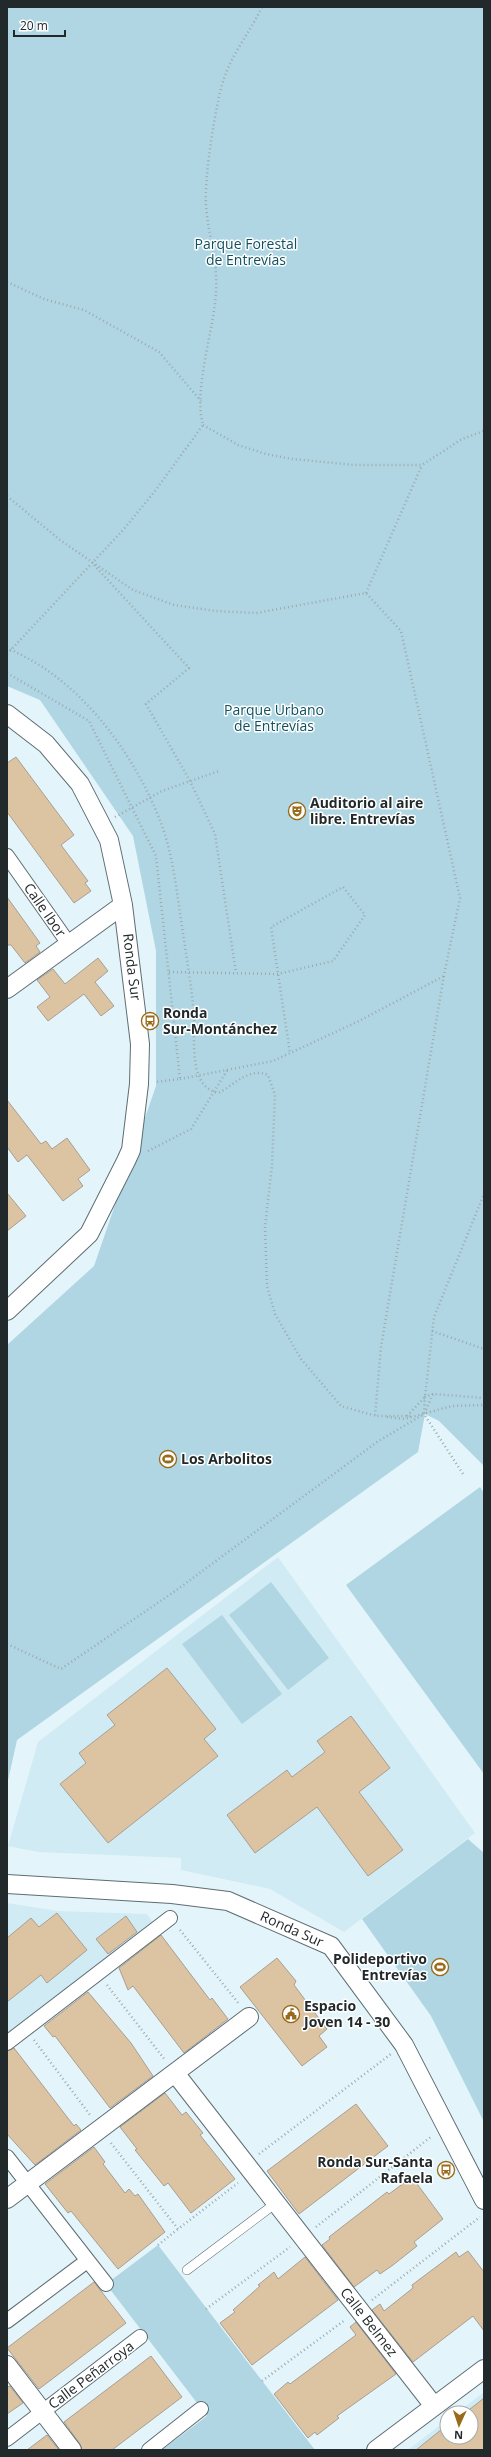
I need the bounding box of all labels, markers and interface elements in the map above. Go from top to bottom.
scale bar [14,12,65,38]
text: 20 m [20,17,48,34]
park label: Parque Forestal de Entrevías [195,234,297,269]
park label: Parque Urbano de Entrevías [224,700,324,735]
place label: Auditorio al aire libre. Entrevías [310,793,423,828]
theatre icon: Auditorio al aire libre. Entrevías [287,801,307,821]
street label: Calle Ibor [20,879,71,941]
street label: Ronda Sur [119,932,146,1002]
place label: Ronda Sur-Montánchez [163,1003,277,1038]
bus stop icon: Ronda Sur-Montánchez [140,1011,160,1031]
sports icon: Los Arbolitos [158,1449,178,1469]
place label: Los Arbolitos [181,1449,272,1468]
street label: Ronda Sur [257,1906,327,1951]
place label: Polideportivo Entrevías [333,1949,427,1984]
sports icon: Polideportivo Entrevías [430,1957,450,1977]
place label: Espacio Joven 14 - 30 [302,1996,390,2031]
public building icon: Espacio Joven 14 - 30 [281,2004,301,2024]
place label: Ronda Sur-Santa Rafaela [317,2152,433,2187]
bus stop icon: Ronda Sur-Santa Rafaela [436,2160,456,2180]
street label: Calle Belmez [336,2283,403,2361]
street label: Calle Peñarroya [44,2336,137,2413]
north arrow [439,2405,479,2445]
text: N [454,2428,463,2443]

